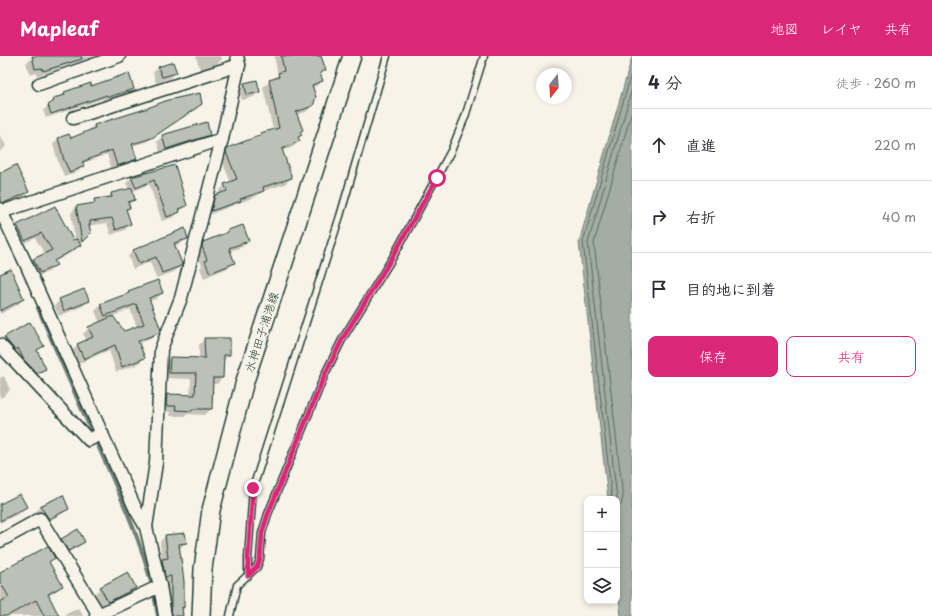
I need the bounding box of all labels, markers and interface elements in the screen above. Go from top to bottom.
text: Mapleaf [20,14,98,42]
text: 地図 [771,18,799,39]
text: レイヤ [821,18,862,39]
text: 共有 [884,18,912,39]
north arrow [536,68,572,104]
text: 4 分 [648,69,682,95]
text: 徒歩 · 260 m [836,73,916,92]
text: 直進 [686,133,716,156]
icon: ahead [648,134,670,156]
text: 220 m [874,135,916,154]
route start [428,169,446,187]
text: 右折 [686,205,716,228]
icon: right [648,206,670,228]
text: 40 m [882,207,916,226]
text: 目的地に到着 [686,277,776,300]
icon: arrive [648,278,670,300]
street label: 水神田子浦港線 [239,289,283,375]
button: 保存 [648,336,778,377]
button: 共有 [786,336,916,377]
route end [244,479,262,497]
map controls [584,496,620,604]
button: + [584,496,620,532]
button: − [584,532,620,568]
button: layers [584,568,620,604]

